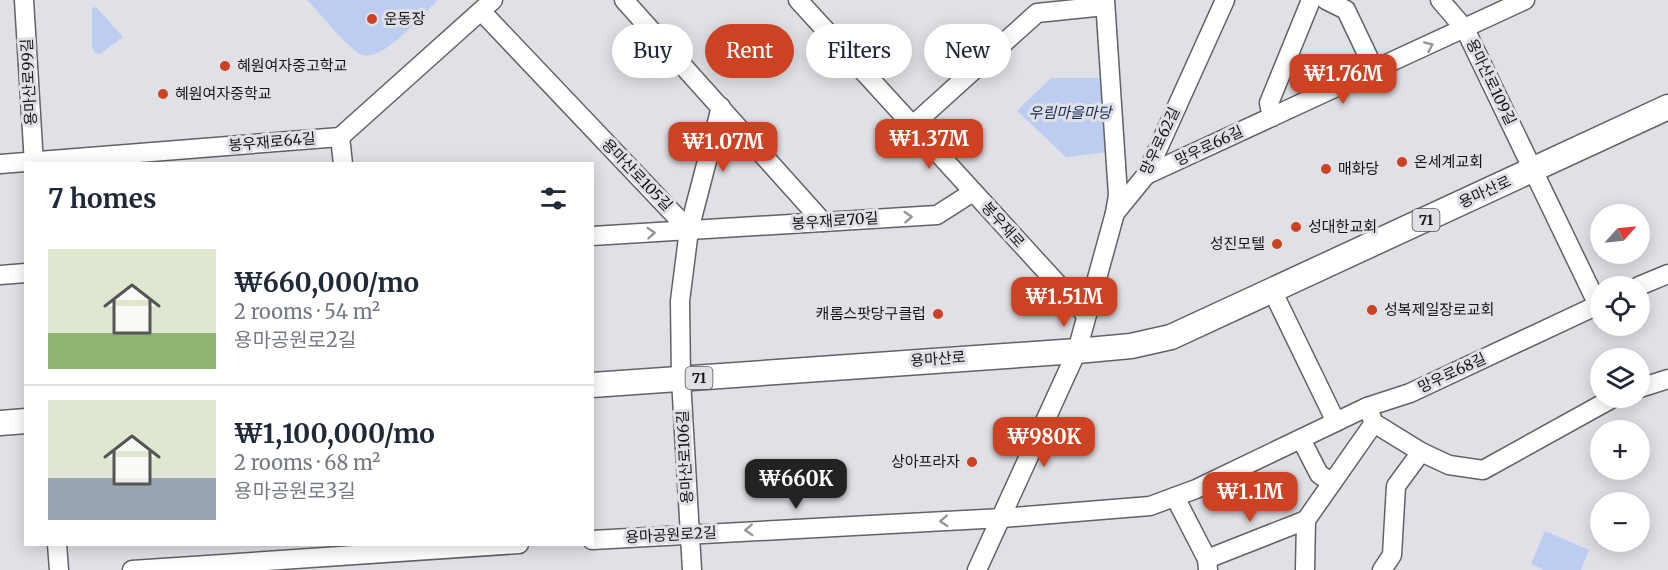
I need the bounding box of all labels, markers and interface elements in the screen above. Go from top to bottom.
place label: 운동장 [384,9,426,28]
marker: 운동장 [365,12,379,26]
chip: Buy [612,24,693,78]
chip: Rent [705,24,794,78]
chip: Filters [806,24,912,78]
chip: New [924,24,1011,78]
street label: 용마산로109길 [1462,35,1521,128]
street label: 용마산로99길 [17,38,40,126]
one-way arrow [1422,42,1433,54]
pin: ₩1.76M [1294,54,1392,105]
place label: 혜원여자중고학교 [237,56,347,75]
marker: 혜원여자중고학교 [218,59,232,73]
text: ₩1.76M [1304,61,1382,86]
place label: 혜원여자중학교 [175,84,272,103]
marker: 혜원여자중학교 [156,87,170,101]
park label: 우림마을마당 [1029,103,1114,122]
street label: 망우로62길 [1136,104,1183,178]
pin: ₩1.37M [880,119,978,170]
street label: 망우로66길 [1172,121,1246,170]
pin: ₩1.07M [674,122,772,173]
text: ₩1.37M [889,126,969,151]
street label: 봉우재로64길 [228,128,316,155]
text: ₩1.07M [682,129,764,154]
street label: 용마산로105길 [598,135,677,215]
place label: 온세계교회 [1414,152,1483,171]
marker: 온세계교회 [1395,155,1409,169]
place label: 매화당 [1338,159,1380,178]
marker: 매화당 [1319,162,1333,176]
street label: 용마산로 [1456,171,1514,212]
text: 7 homes [48,182,156,215]
icon: filters [537,182,570,215]
street label: 봉우재로 [978,198,1029,252]
north arrow [1590,204,1650,264]
map controls [1590,204,1650,552]
street label: 봉우재로70길 [791,208,879,233]
road number: 71 [1412,209,1440,231]
one-way arrow [904,210,913,223]
place label: 성대한교회 [1308,217,1377,236]
marker: 성대한교회 [1289,220,1303,234]
one-way arrow [646,226,655,239]
place label: 성진모텔 [1210,234,1265,253]
marker: 성진모텔 [1270,237,1284,251]
text: ₩660,000/mo [234,266,419,299]
icon: home [96,273,168,345]
button: locate [1590,276,1650,336]
pin: ₩1.51M [1015,277,1113,328]
text: ₩1.51M [1025,284,1103,309]
text: 2 rooms · 54 m² [234,299,380,324]
place label: 성복제일장로교회 [1384,300,1494,319]
marker: 성복제일장로교회 [1365,303,1379,317]
place label: 캐롬스팟당구클럽 [816,304,926,323]
marker: 캐롬스팟당구클럽 [931,307,945,321]
text: 용마공원로2길 [234,327,356,352]
street label: 용마산로 [910,347,966,370]
street label: 망우로68길 [1415,348,1489,397]
button: layers [1590,348,1650,408]
road number: 71 [686,367,712,389]
street label: 용마산로106길 [673,410,696,504]
text: ₩1,100,000/mo [234,417,435,450]
pin: ₩980K [1002,417,1086,468]
button: + [1590,420,1650,480]
icon: home [96,424,168,496]
text: ₩980K [1007,424,1081,449]
text: 2 rooms · 68 m² [234,450,381,475]
place label: 상아프라자 [891,452,960,471]
marker: 상아프라자 [965,455,979,469]
pin: ₩660K [754,459,838,510]
text: ₩660K [759,466,833,491]
pin: ₩1.1M [1208,472,1292,523]
text: 용마공원로3길 [234,478,356,503]
text: ₩1.1M [1217,479,1283,504]
button: − [1590,492,1650,552]
one-way arrow [939,514,948,527]
street label: 용마공원로2길 [625,523,717,546]
one-way arrow [744,524,753,537]

